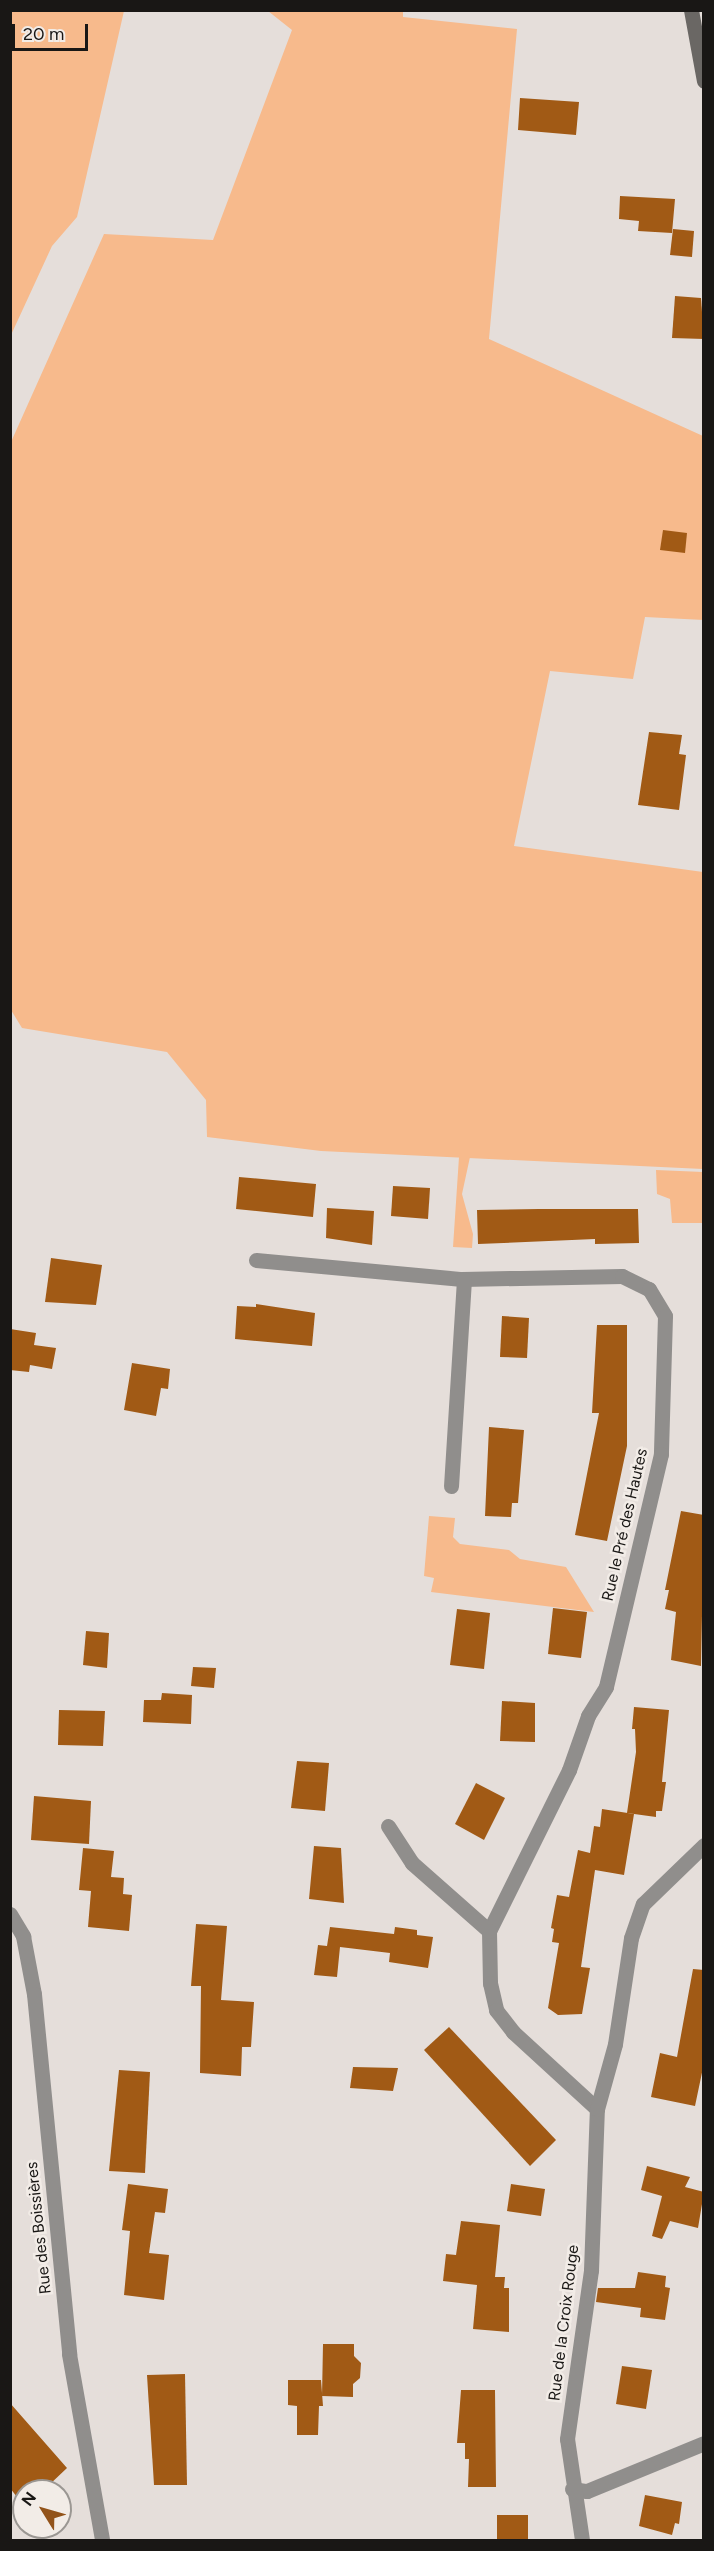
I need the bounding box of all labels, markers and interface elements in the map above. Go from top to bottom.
scale bar [15,12,92,50]
text: 20 m [23,23,64,45]
street label: Rue le Pré des Hautes [598,1447,652,1603]
street label: Rue des Boissières [23,2161,55,2295]
street label: Rue de la Croix Rouge [545,2244,583,2402]
north arrow [12,2479,72,2539]
text: N [18,2488,40,2510]

